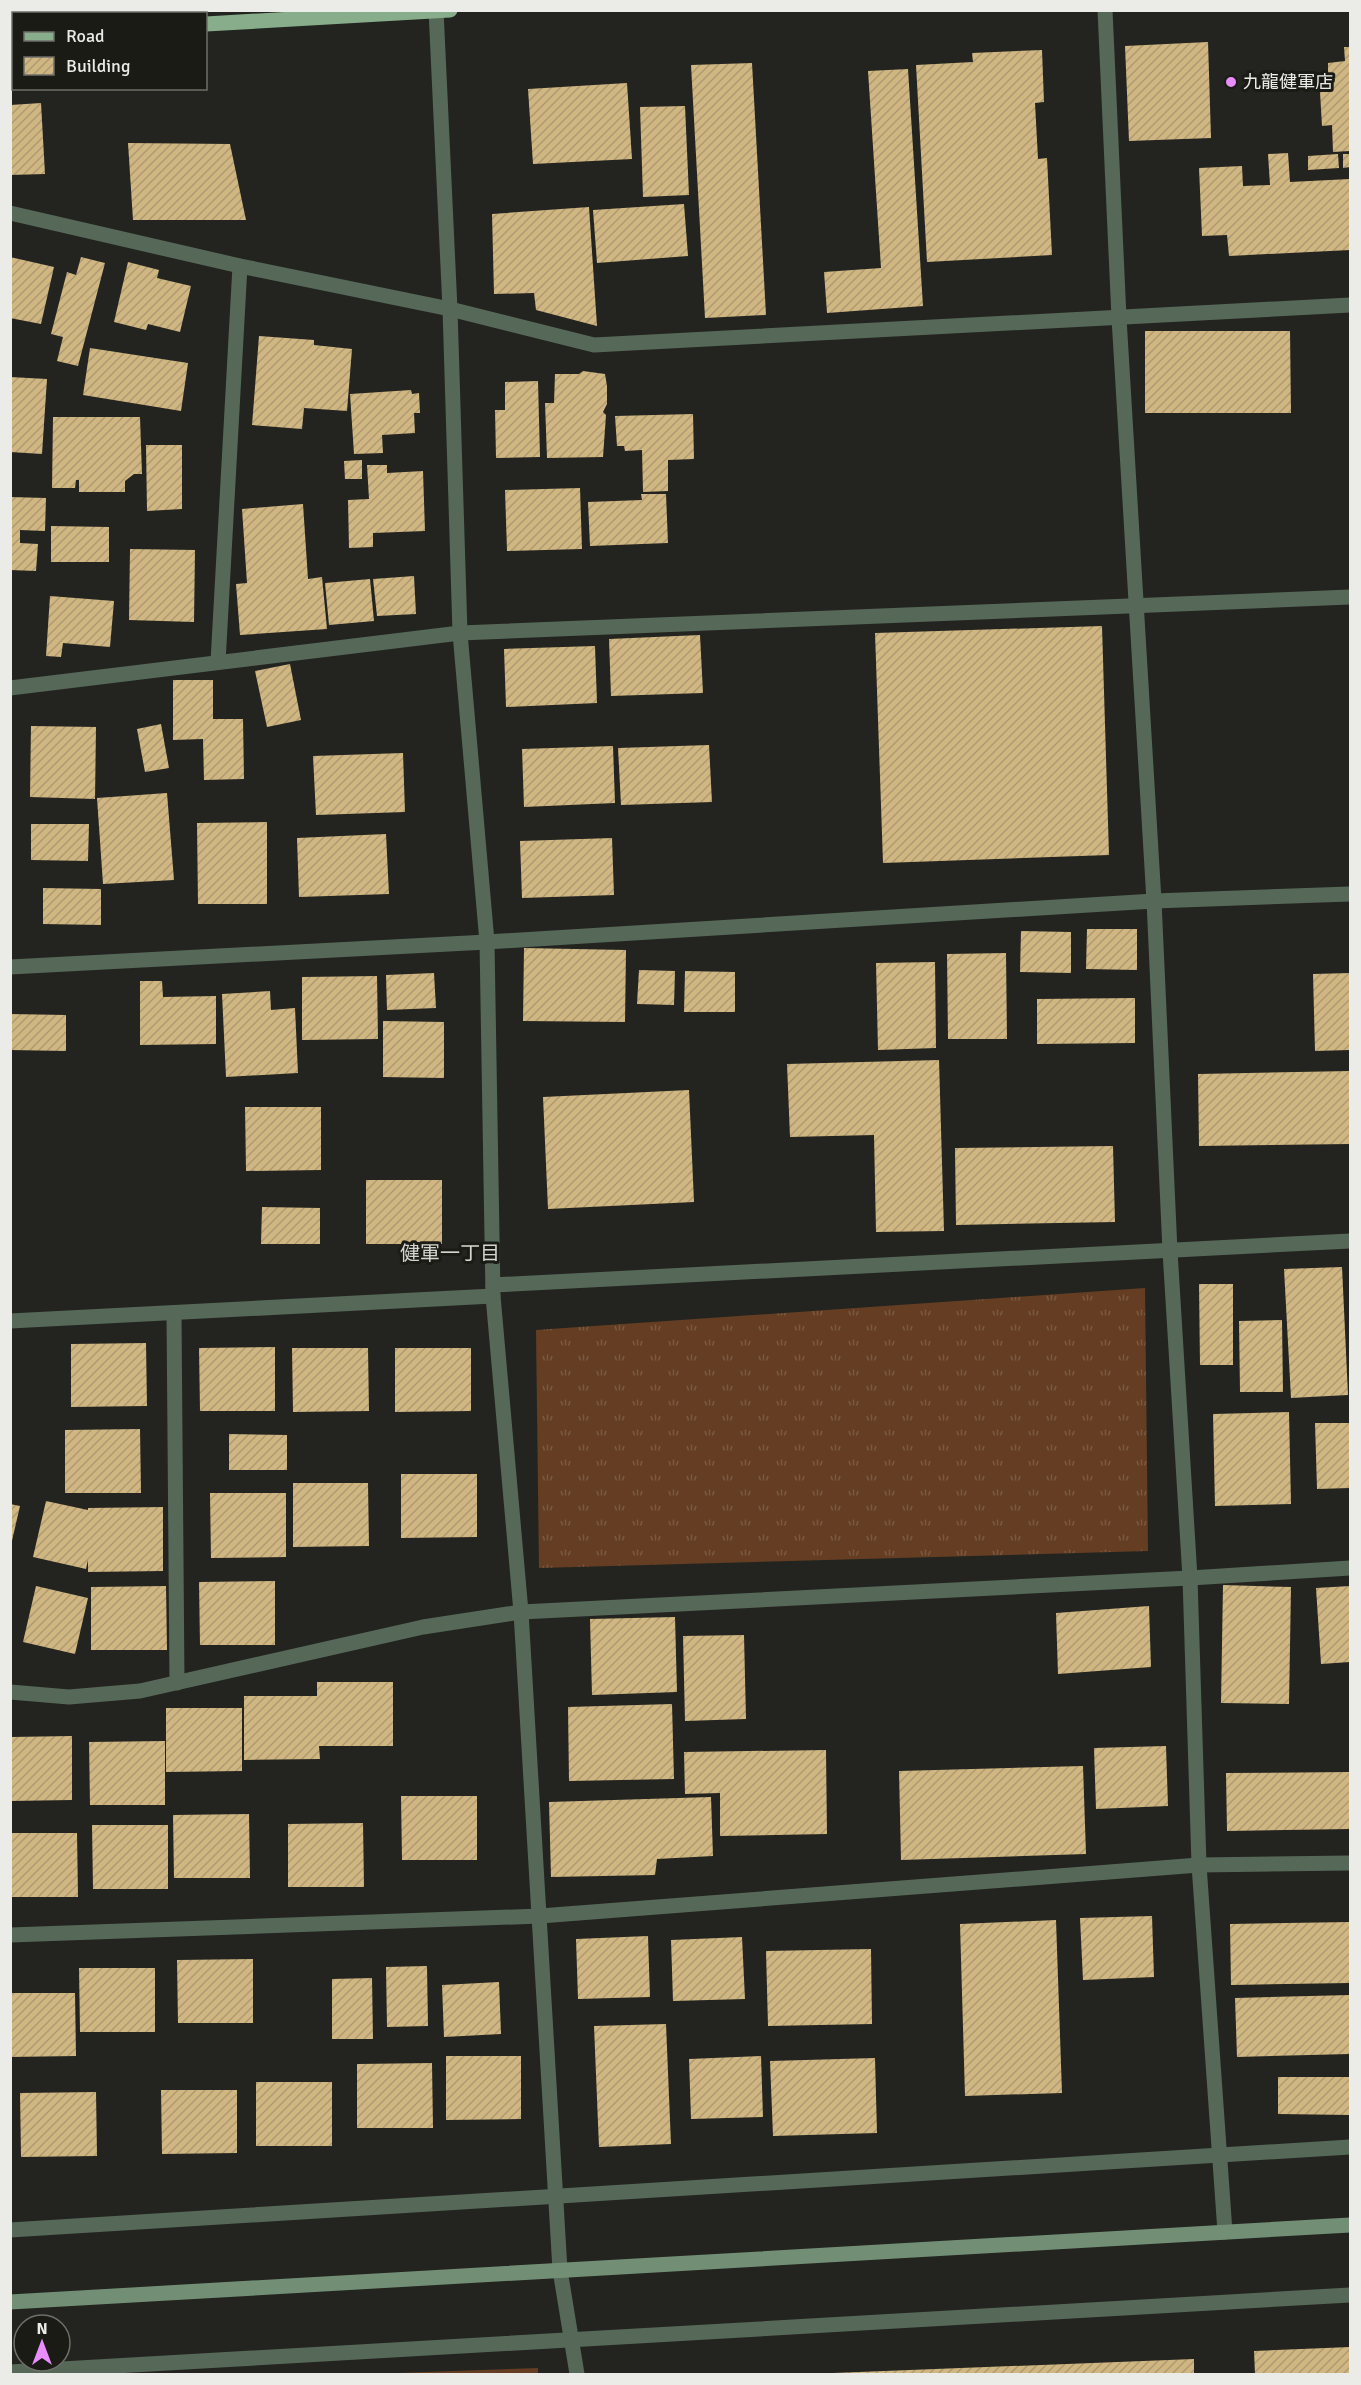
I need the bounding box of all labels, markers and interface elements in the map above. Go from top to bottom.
legend [12,12,207,90]
text: Road [66,25,105,47]
text: Building [66,55,130,77]
place label: 九龍健軍店 [1243,71,1333,93]
marker: 九龍健軍店 [1224,75,1238,89]
district label: 健軍一丁目 [400,1241,500,1266]
north arrow [12,2313,72,2373]
text: N [36,2319,48,2339]

